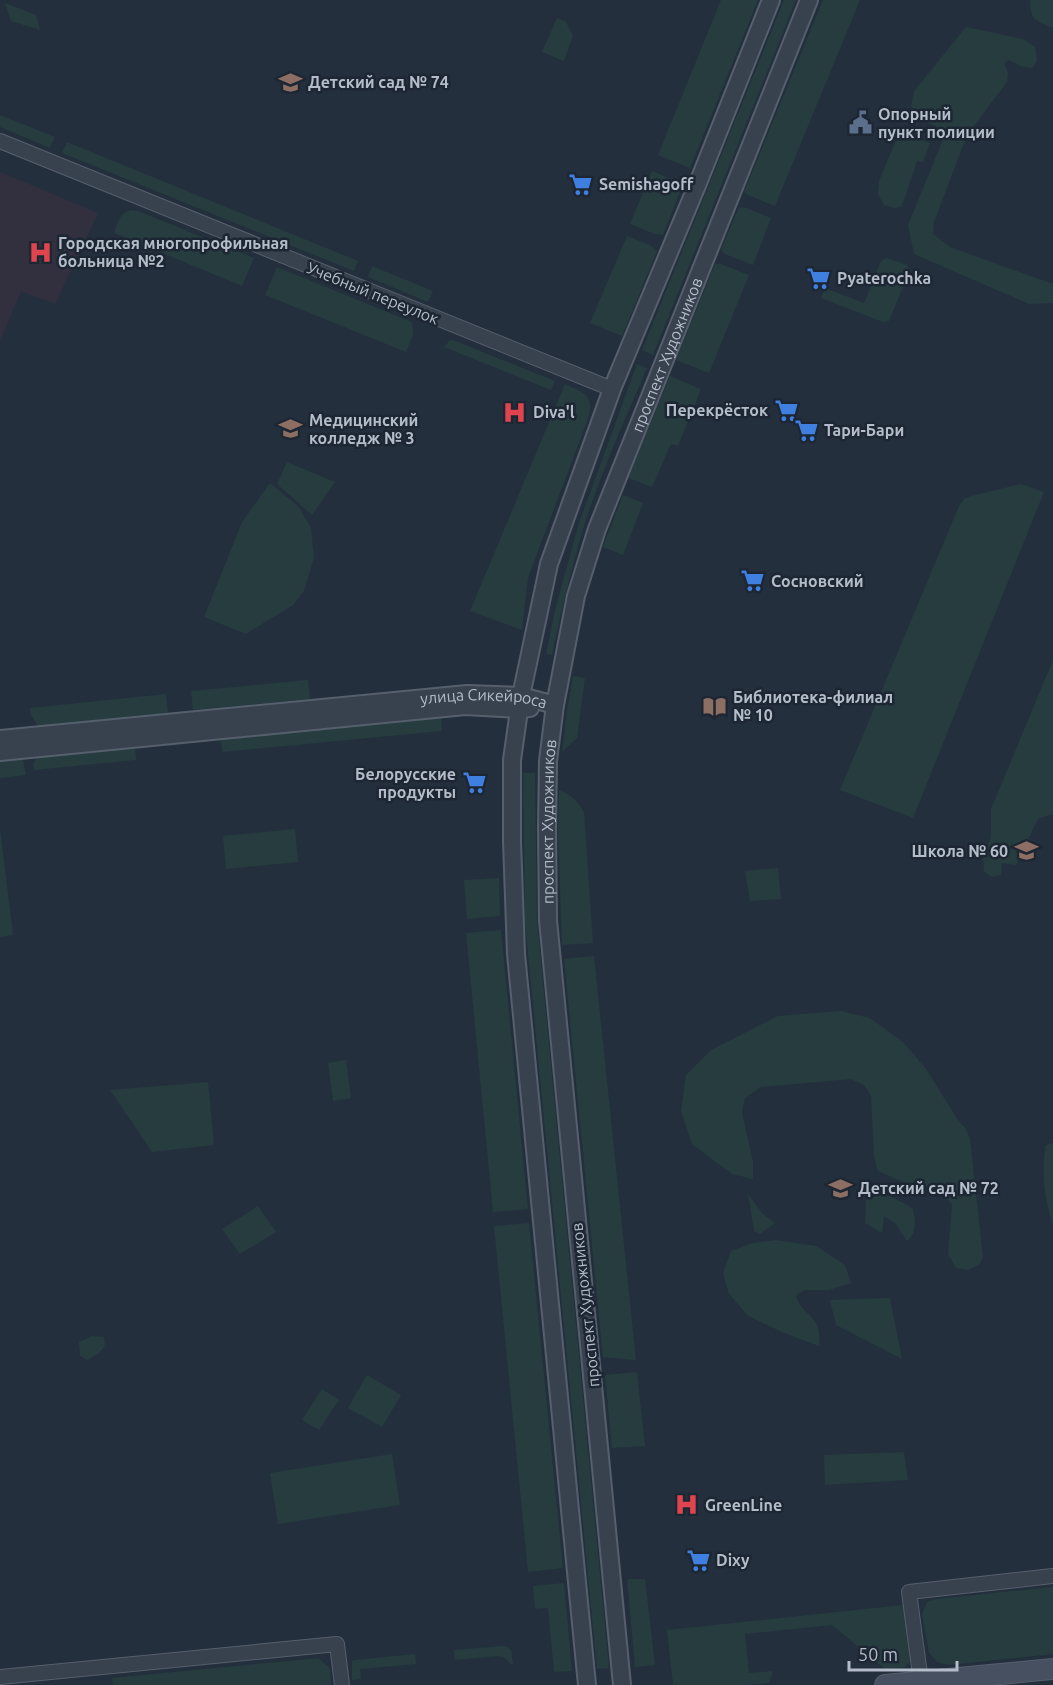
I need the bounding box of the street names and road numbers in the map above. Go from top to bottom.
street label: Учебный переулок [304,258,442,328]
street label: проспект Художников [628,275,706,435]
street label: улица Сикейроса [419,685,549,712]
street label: проспект Художников [538,738,560,904]
street label: проспект Художников [567,1222,603,1388]

